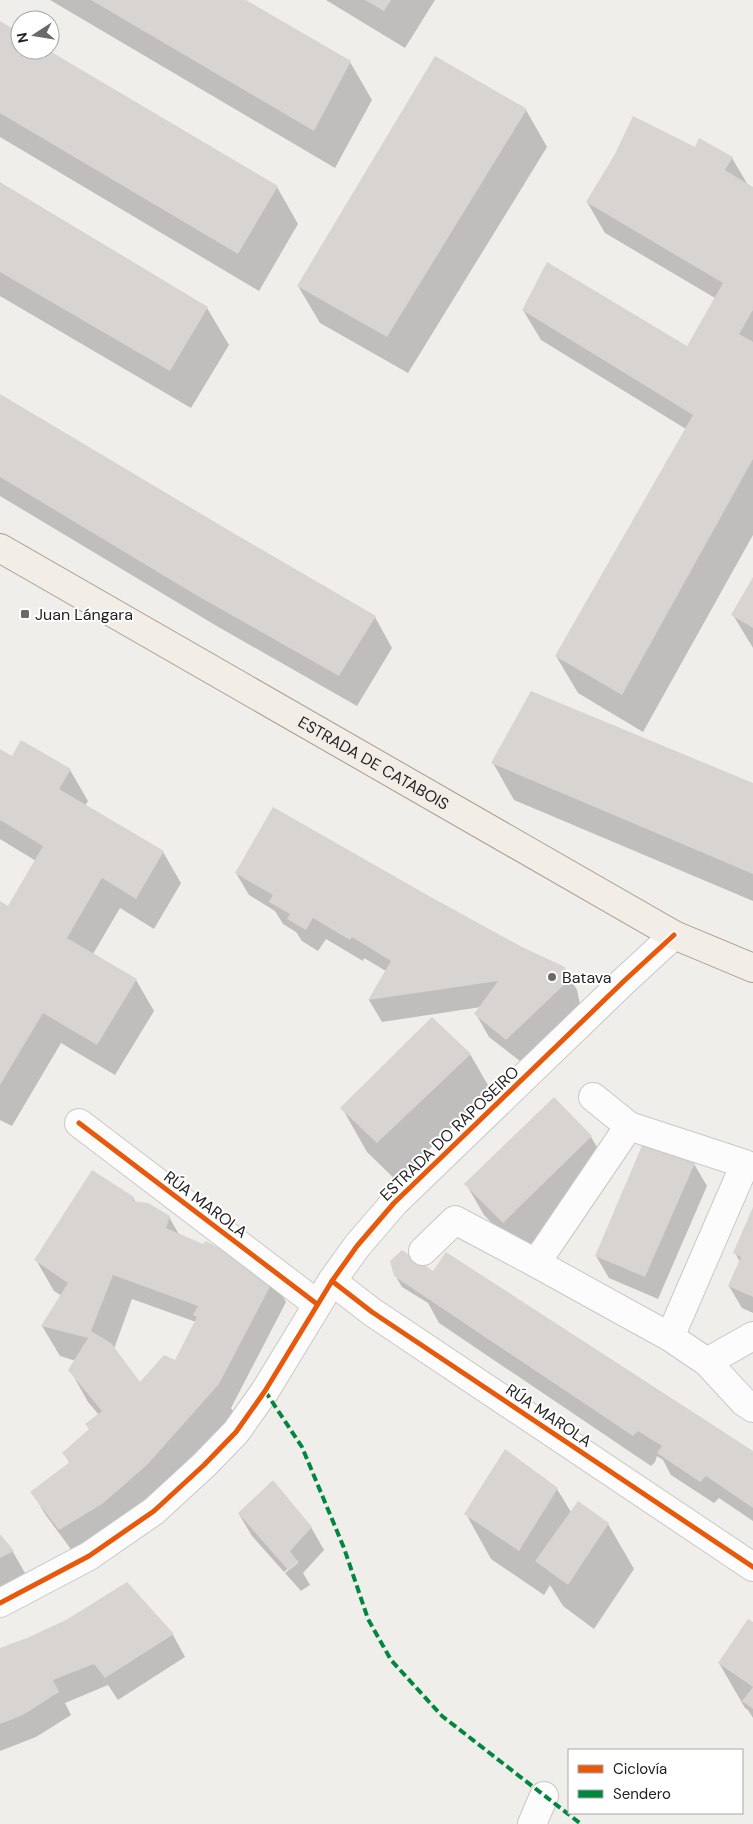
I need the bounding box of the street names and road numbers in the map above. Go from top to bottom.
street label: ESTRADA DE CATABOIS [294,711,453,815]
street label: ESTRADA DO RAPOSEIRO [375,1061,523,1205]
street label: RÚA MAROLA [160,1166,252,1243]
street label: RÚA MAROLA [502,1379,596,1452]

